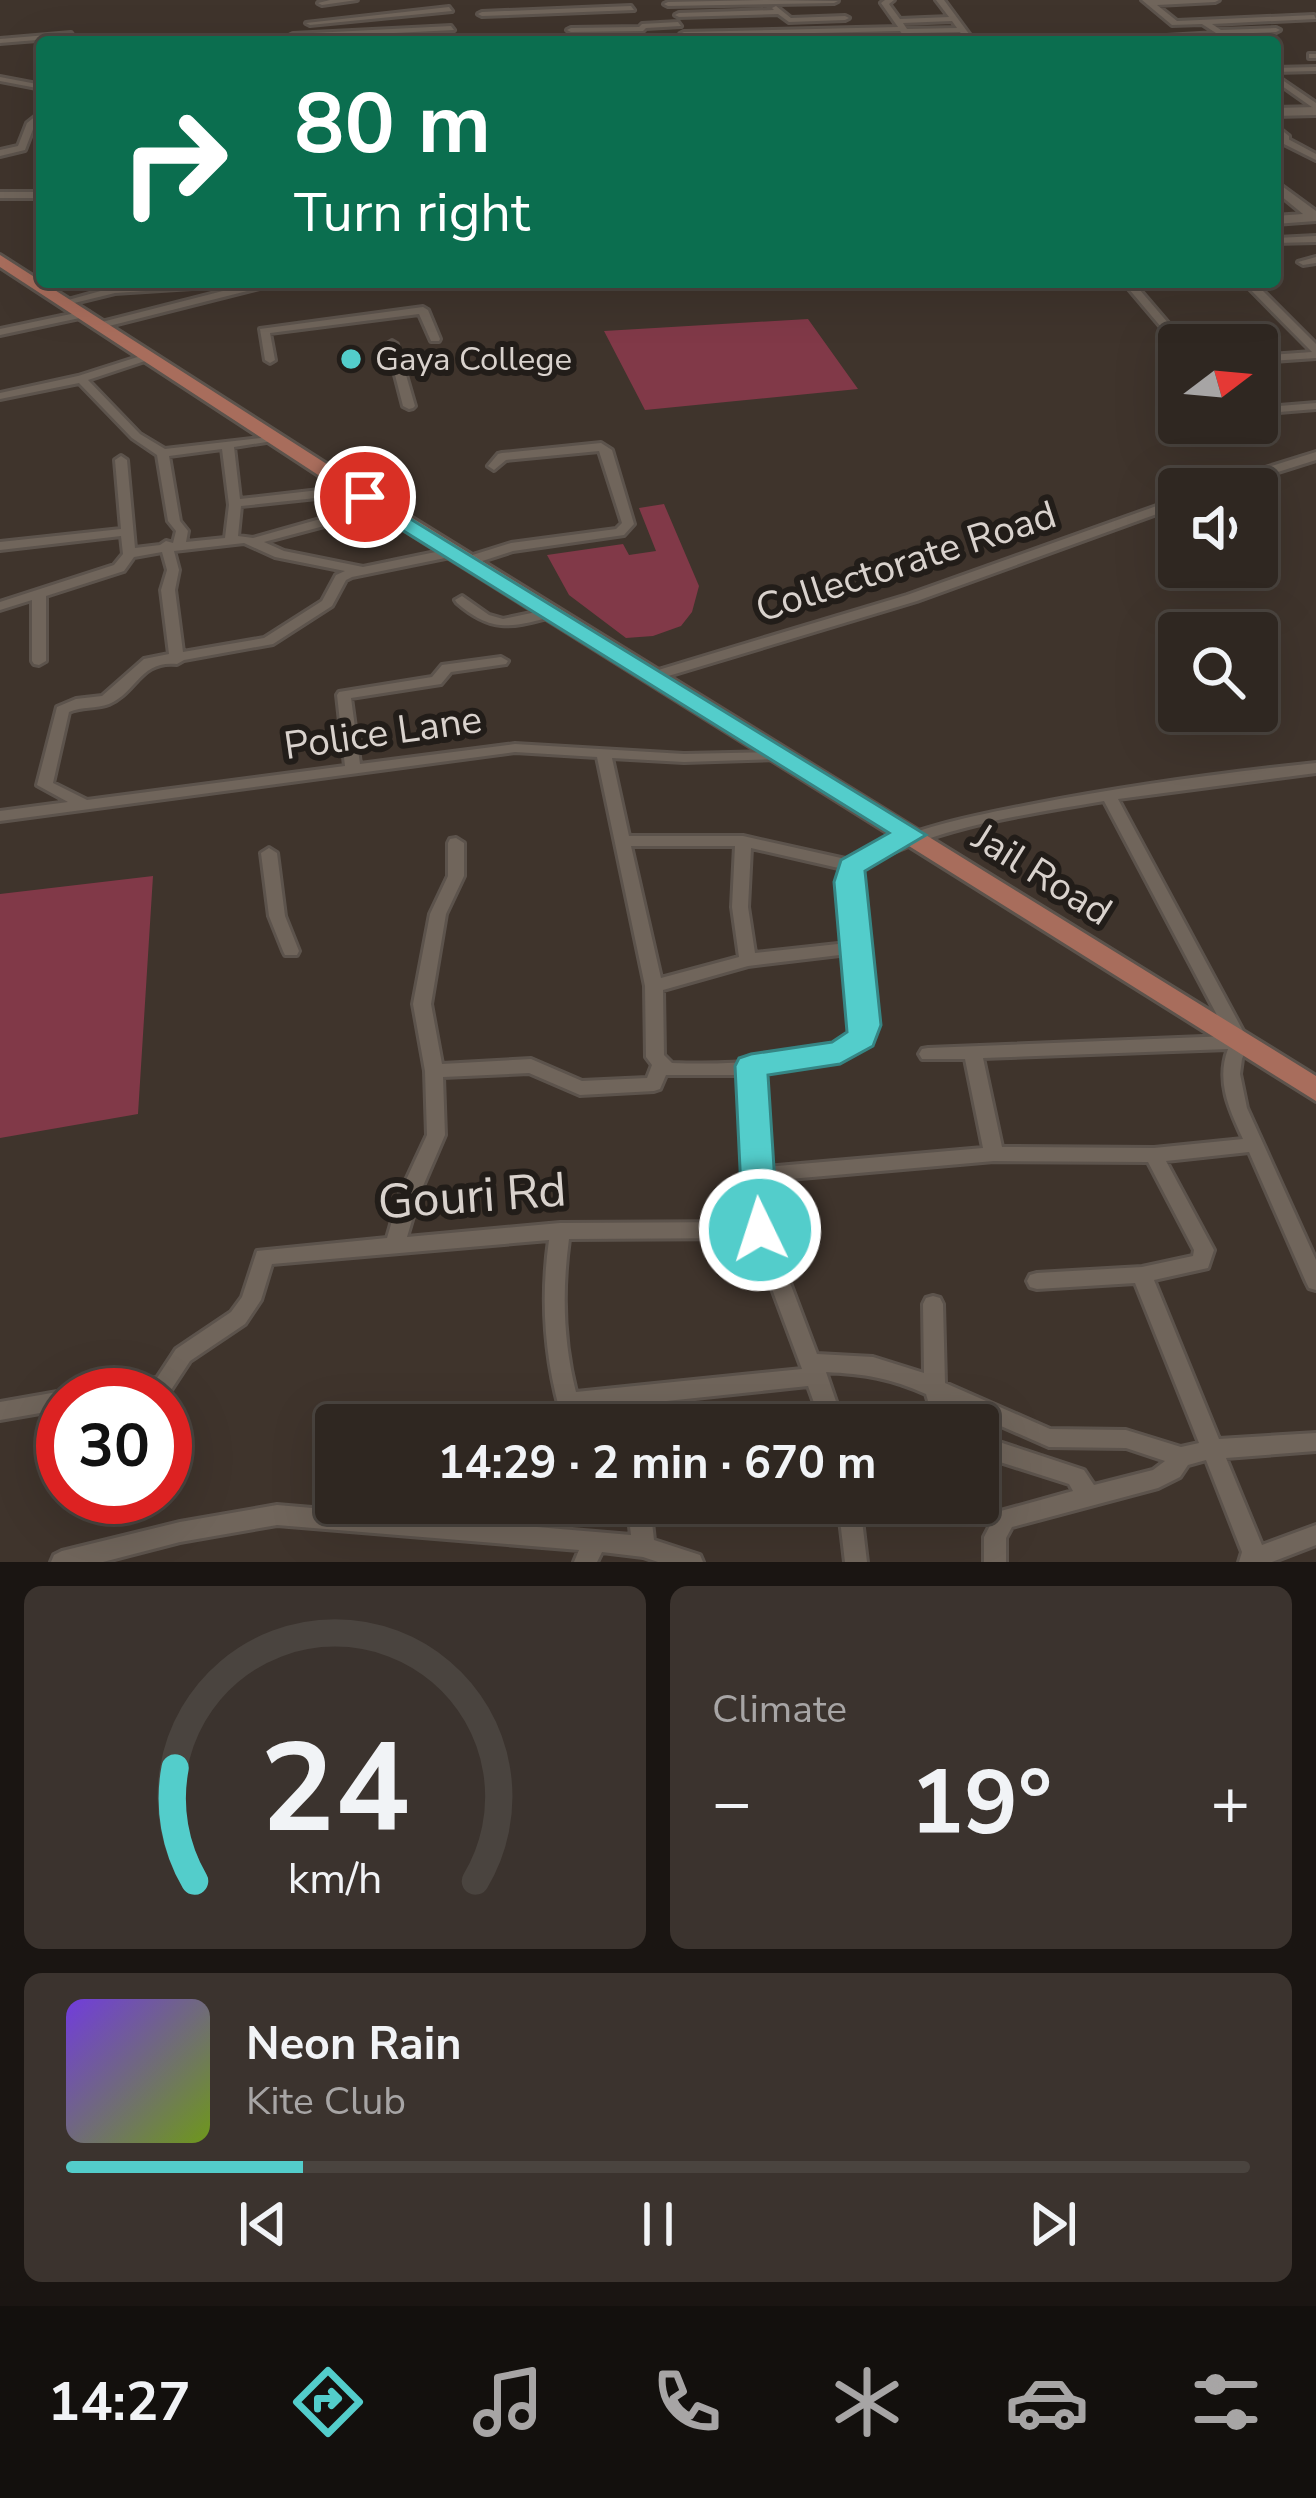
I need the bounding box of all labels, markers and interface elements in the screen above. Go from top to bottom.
text: 80 m [294,67,491,182]
icon: right [96,84,252,240]
text: Turn right [294,176,530,250]
north arrow [1158,324,1278,444]
map controls [1158,324,1278,732]
place label: Gaya College [375,337,572,382]
marker: Gaya College [338,346,364,372]
pin [314,446,416,548]
icon: arrive [332,464,398,530]
button: sound [1158,468,1278,588]
street label: Collectorate Road [749,488,1063,636]
button: search [1158,612,1278,732]
street label: Police Lane [281,693,485,773]
street label: Jail Road [962,811,1122,938]
street label: Gouri Rd [376,1156,568,1236]
position arrow [697,1167,823,1293]
speed limit sign: 30 [36,1368,192,1524]
text: 14:29 · 2 min · 670 m [437,1433,877,1494]
text: Climate [712,1683,847,1736]
text: 24 [260,1704,410,1874]
text: 19° [910,1742,1052,1865]
text: − [712,1758,752,1848]
text: + [1210,1758,1250,1848]
text: km/h [288,1849,382,1907]
text: Neon Rain [246,2014,462,2075]
text: Kite Club [246,2075,406,2128]
icon: previous [230,2191,296,2257]
icon: pause [625,2191,691,2257]
icon: next [1020,2191,1086,2257]
icon: directions [286,2360,370,2444]
icon: music [466,2360,550,2444]
icon: phone [645,2360,729,2444]
icon: climate [825,2360,909,2444]
icon: car [1005,2360,1089,2444]
icon: filters [1184,2360,1268,2444]
text: 14:27 [48,2365,191,2439]

